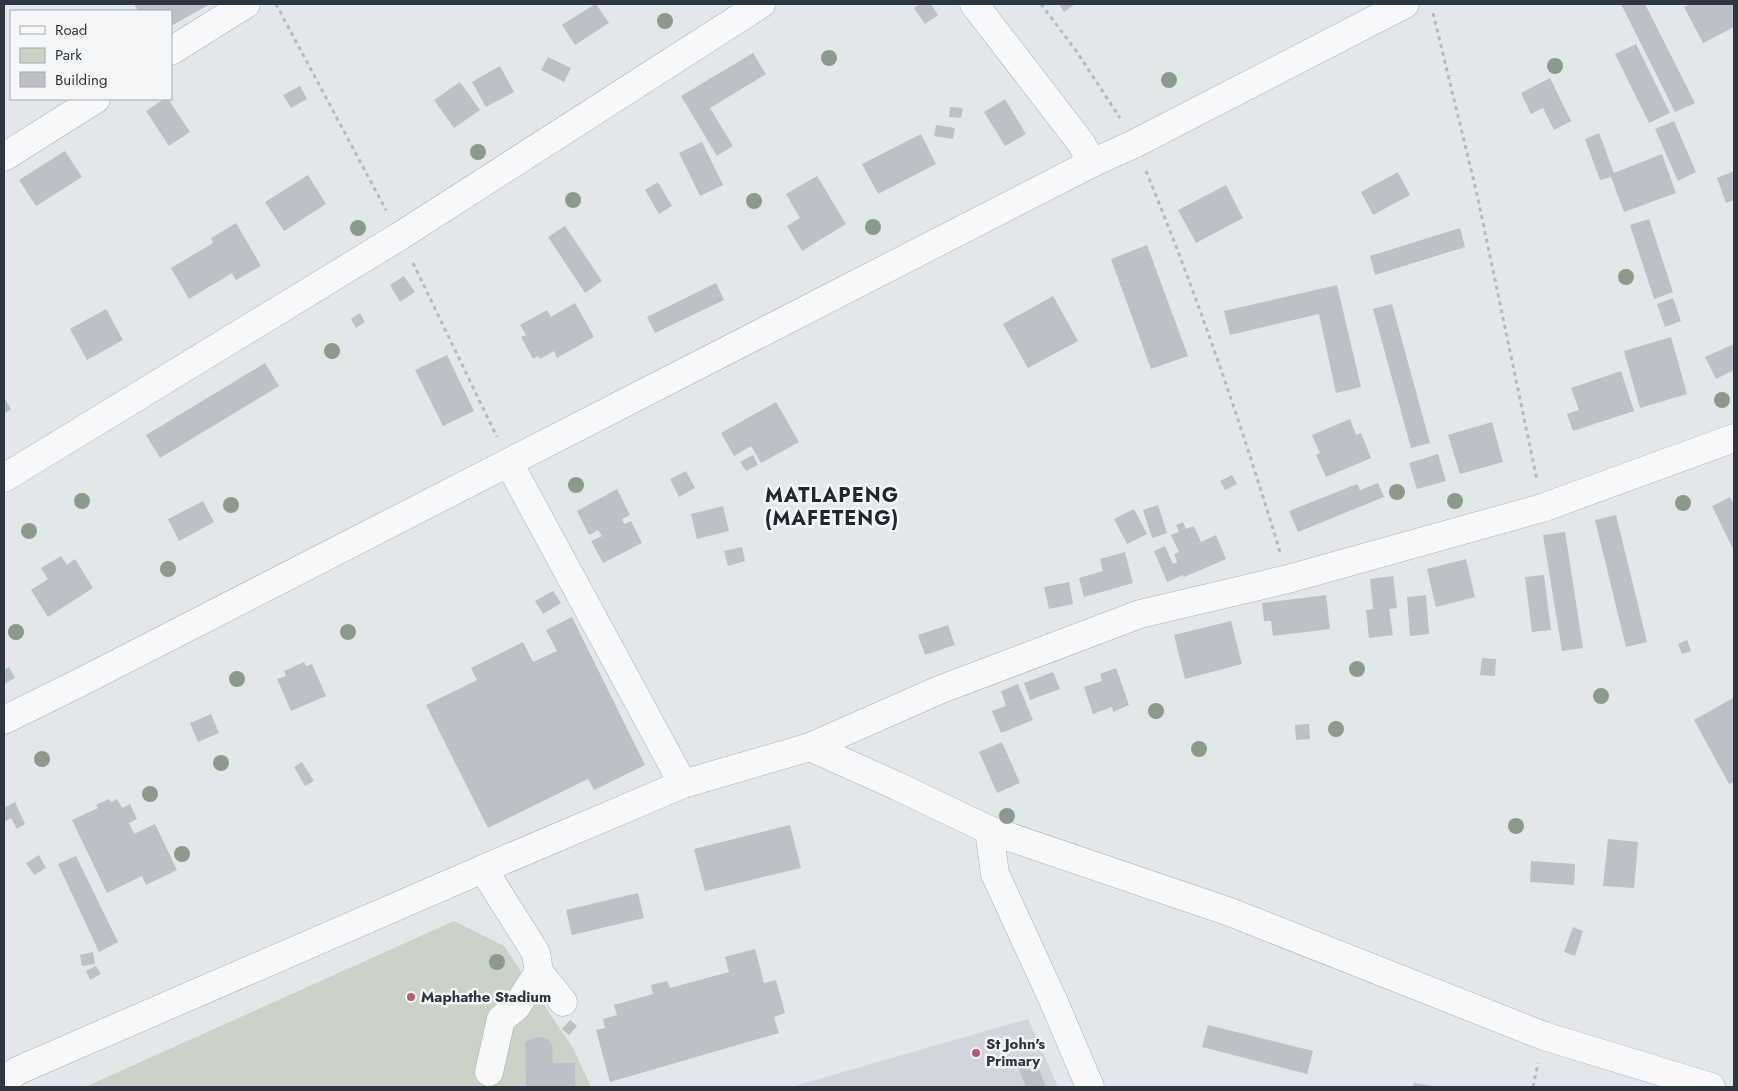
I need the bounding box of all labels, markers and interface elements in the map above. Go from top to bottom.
legend [10,10,172,100]
text: Road [55,19,87,41]
text: Park [55,44,82,66]
text: Building [55,69,107,91]
district label: MATLAPENG (MAFETENG) [765,481,899,533]
place label: Maphathe Stadium [421,986,551,1008]
marker: Maphathe Stadium [405,991,417,1003]
place label: St John's Primary [986,1033,1045,1072]
marker: St John's Primary [970,1047,982,1059]

